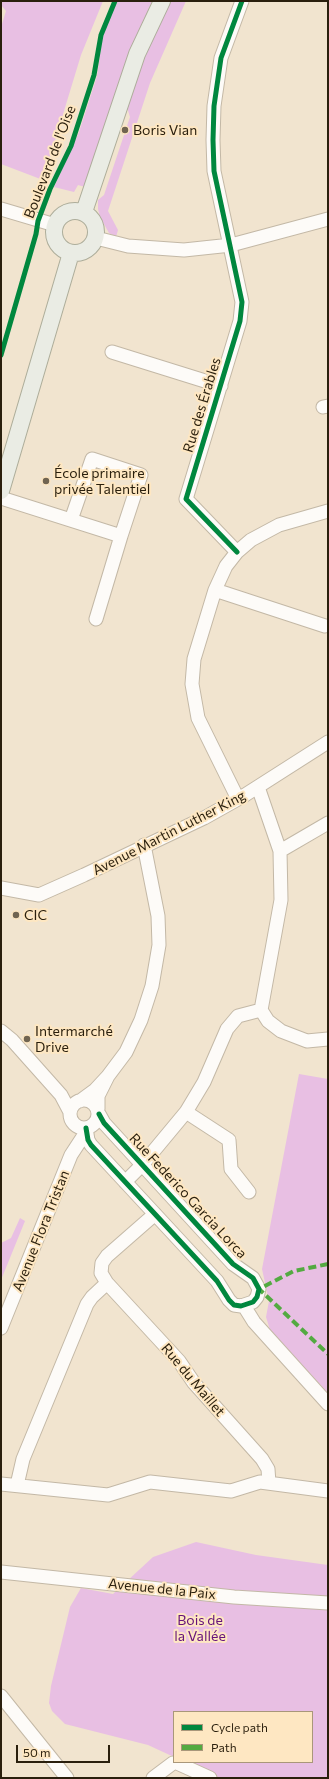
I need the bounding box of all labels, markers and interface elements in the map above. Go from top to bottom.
street label: Boulevard de l'Oise [21,103,79,221]
place label: Boris Vian [133,122,197,138]
marker: Boris Vian [120,125,130,135]
street label: Rue des Érables [180,356,224,454]
place label: École primaire privée Talentiel [54,465,150,498]
marker: École primaire privée Talentiel [41,476,51,486]
street label: Avenue Martin Luther King [90,787,248,879]
place label: CIC [24,907,47,923]
marker: CIC [11,910,21,920]
place label: Intermarché Drive [35,1023,113,1056]
marker: Intermarché Drive [22,1034,32,1044]
street label: Rue Federico Garcia Lorca [126,1130,250,1262]
street label: Avenue Flora Tristan [9,1168,73,1294]
street label: Rue du Maillet [158,1340,228,1420]
street label: Avenue de la Paix [107,1575,217,1603]
park label: Bois de la Vallée [174,1612,226,1644]
legend [173,1711,313,1763]
text: Cycle path [211,1720,268,1734]
scale bar [18,1737,112,1763]
text: Path [211,1740,237,1754]
text: 50 m [23,1745,51,1759]

